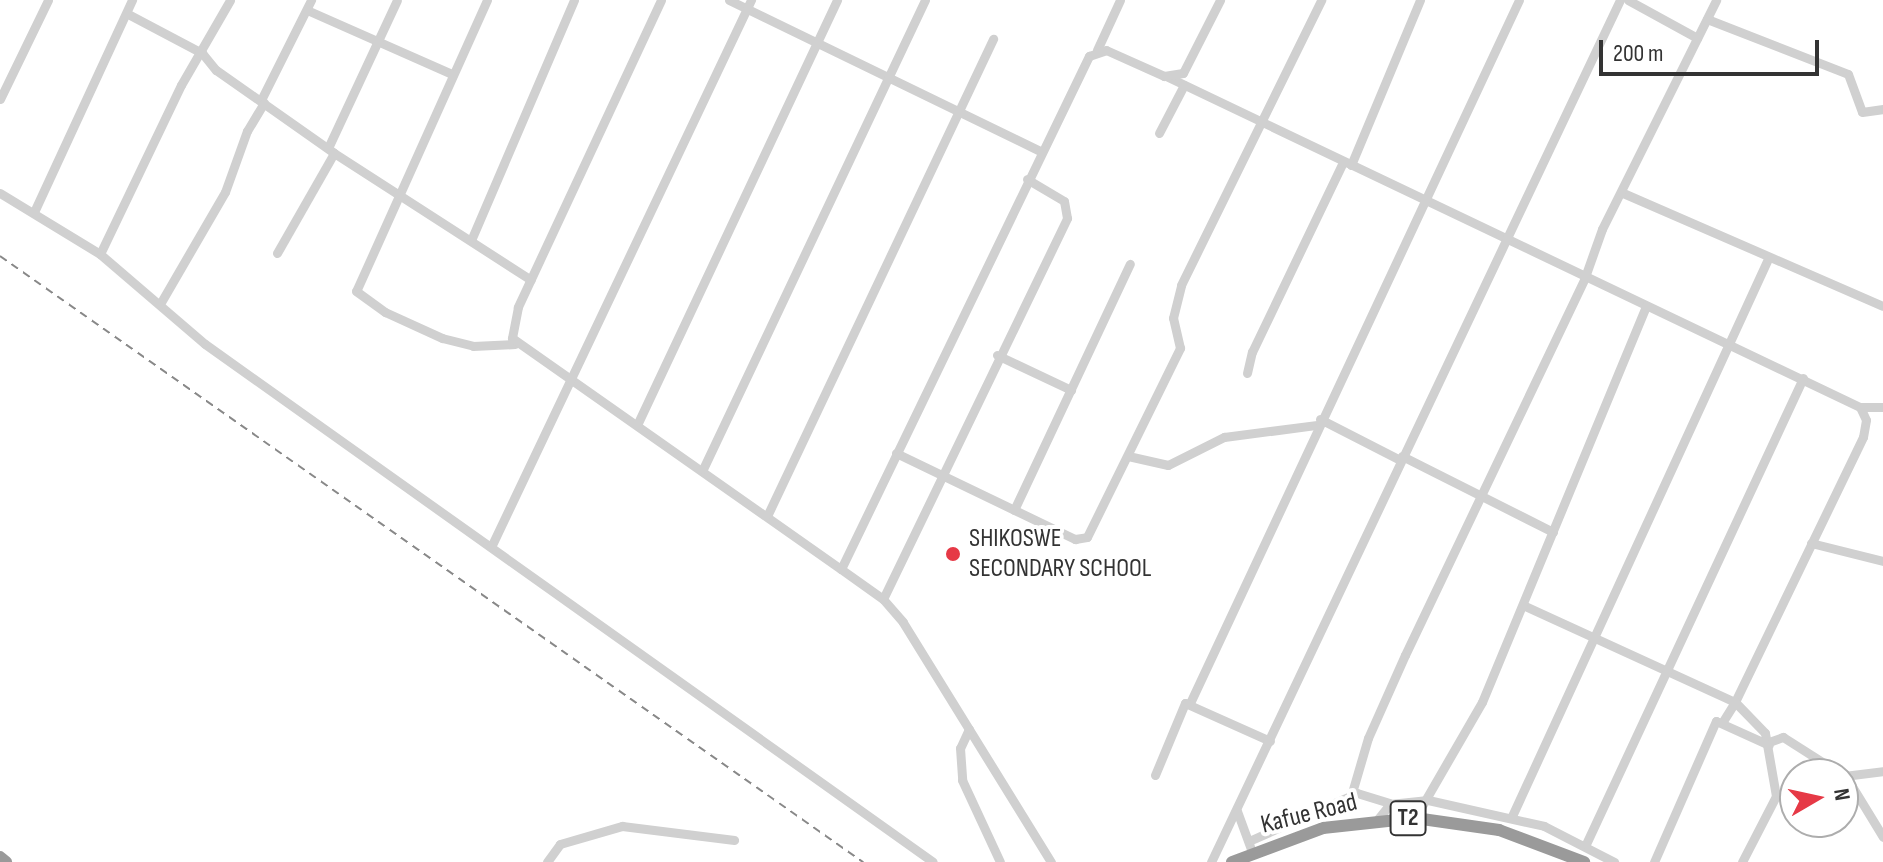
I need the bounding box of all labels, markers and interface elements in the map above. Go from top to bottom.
scale bar [1603,24,1823,74]
text: 200 m [1613,39,1664,68]
place label: SHIKOSWE SECONDARY SCHOOL [969,523,1151,584]
marker: SHIKOSWE SECONDARY SCHOOL [944,545,962,563]
north arrow [1779,758,1859,838]
street label: Kafue Road [1258,787,1360,841]
text: N [1827,787,1855,802]
road number: T2 [1388,798,1428,838]

